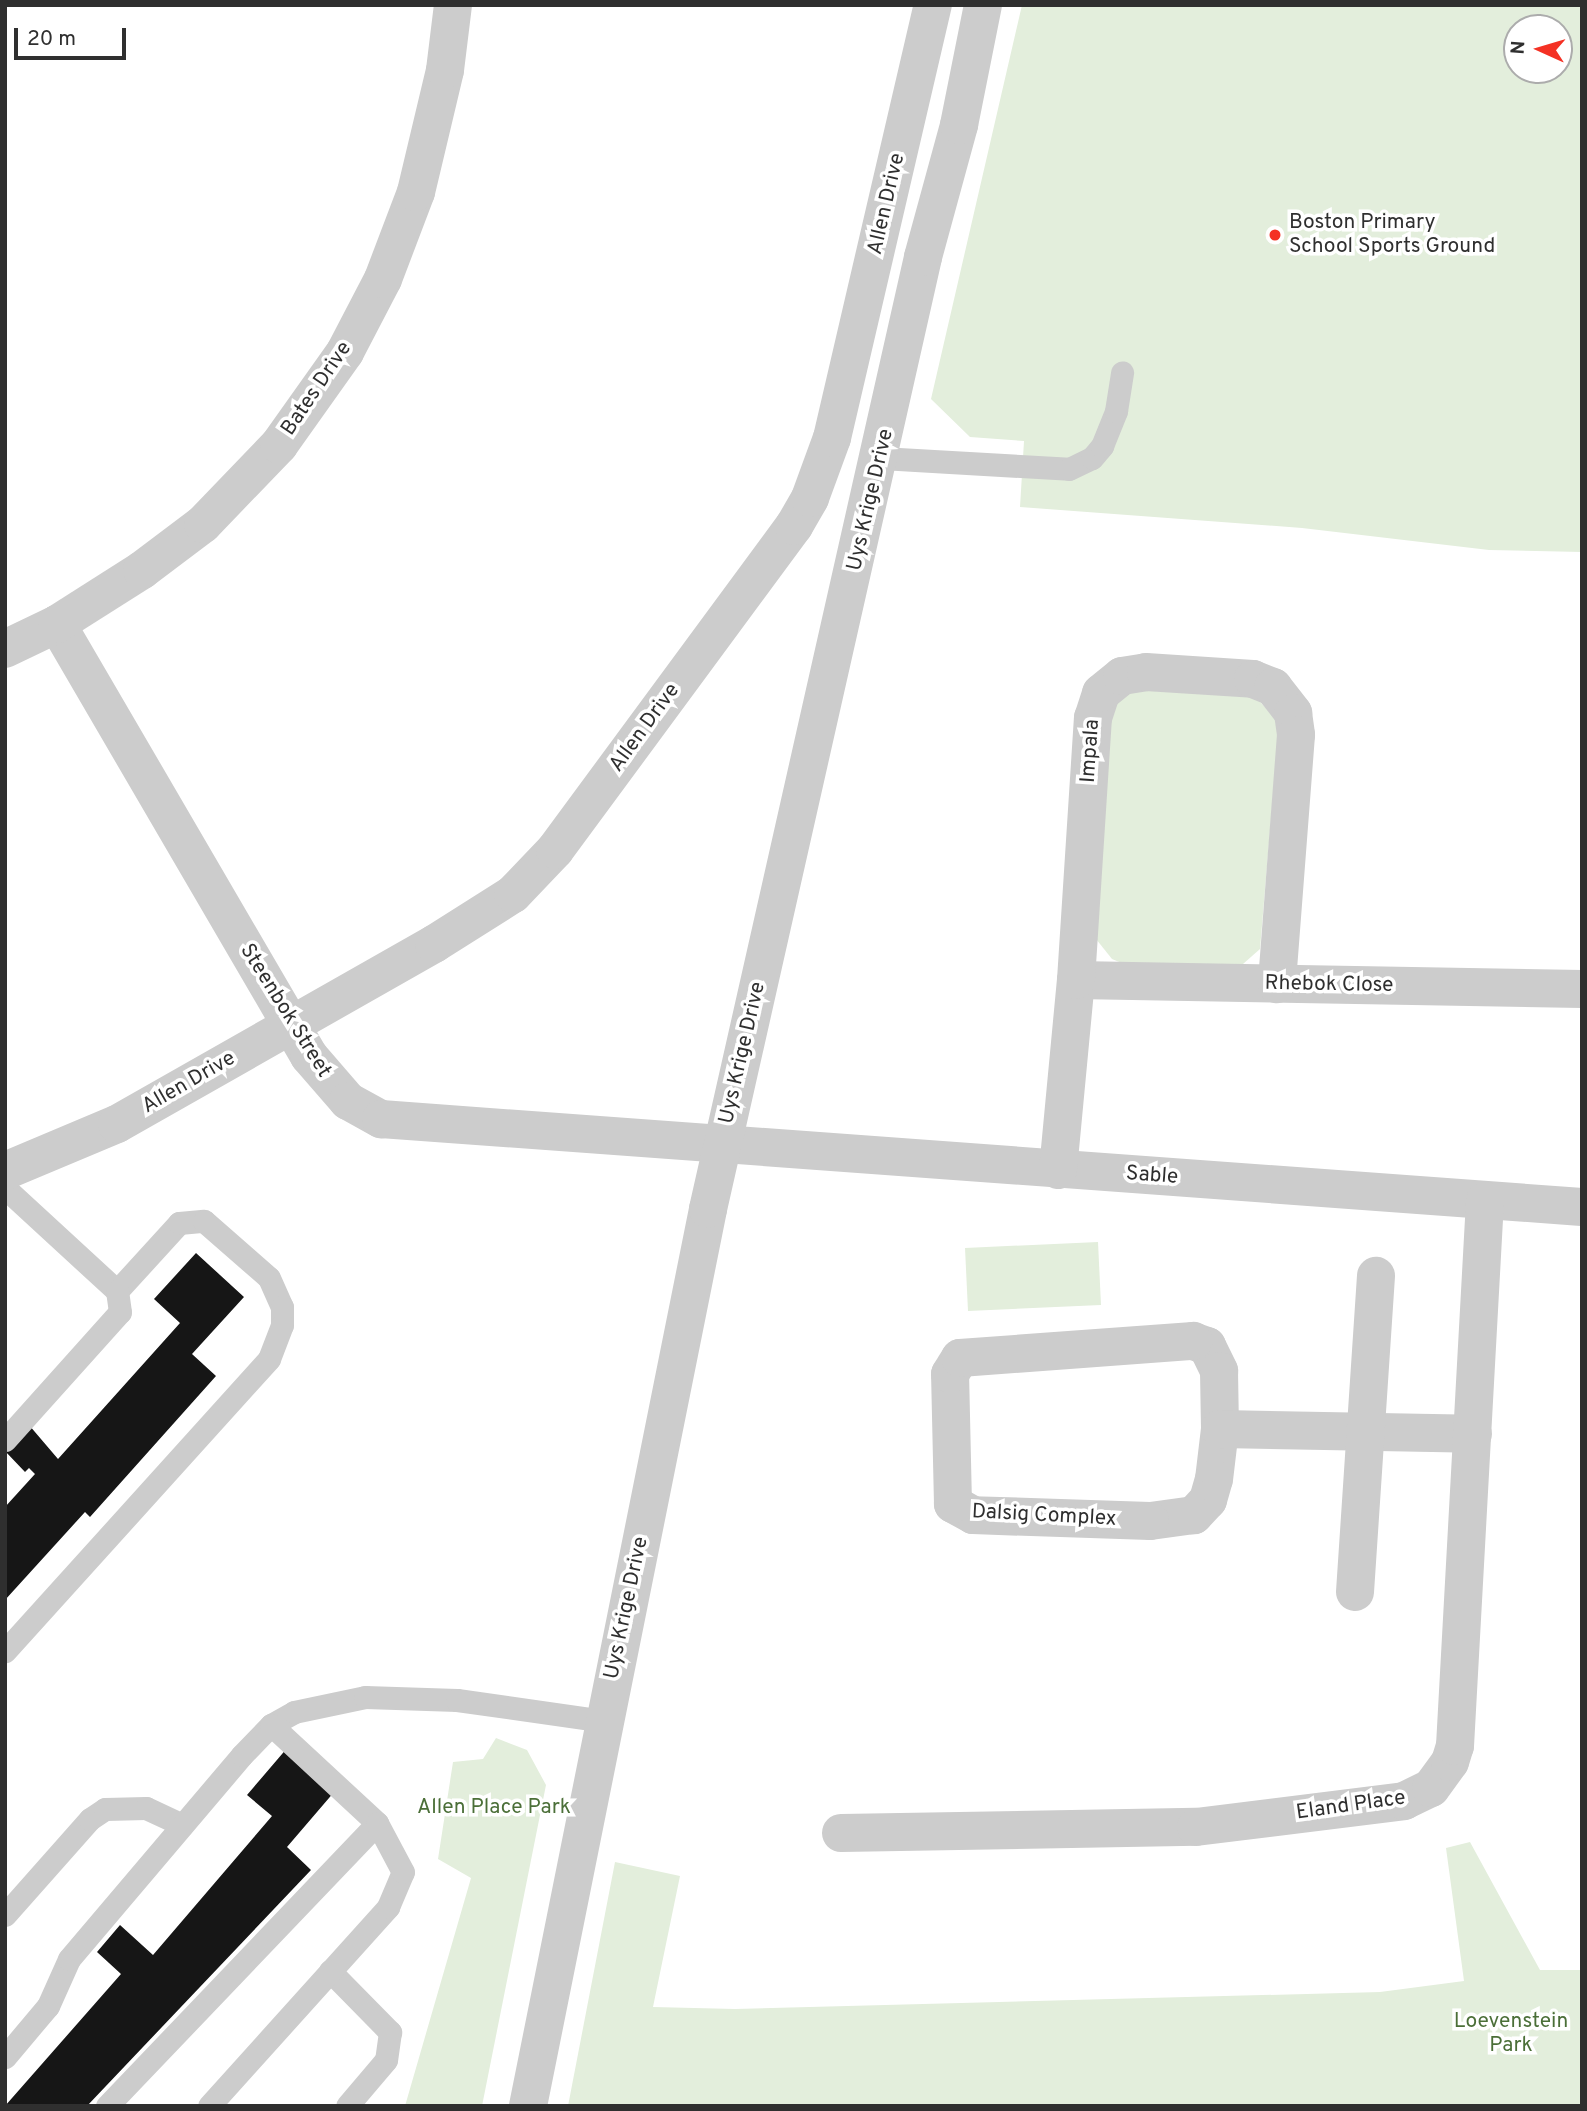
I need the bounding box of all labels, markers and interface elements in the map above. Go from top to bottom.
scale bar [18,14,130,58]
north arrow [1503,14,1573,84]
text: 20 m [27,26,76,53]
text: N [1507,40,1531,55]
street label: Allen Drive [863,151,911,257]
place label: Boston Primary School Sports Ground [1289,210,1495,260]
marker: Boston Primary School Sports Ground [1267,227,1283,243]
street label: Bates Drive [276,337,358,441]
street label: Uys Krige Drive [842,427,900,573]
street label: Allen Drive [604,679,686,777]
street label: Impala [1076,718,1106,784]
street label: Steenbok Street [234,940,336,1082]
street label: Rhebok Close [1264,971,1394,999]
street label: Uys Krige Drive [714,980,772,1126]
street label: Allen Drive [138,1046,240,1120]
street label: Sable [1125,1162,1179,1190]
street label: Dalsig Complex [971,1500,1117,1532]
street label: Uys Krige Drive [600,1535,654,1681]
street label: Eland Place [1295,1786,1407,1826]
park label: Allen Place Park [417,1795,571,1821]
park label: Loevenstein Park [1454,2009,1568,2059]

